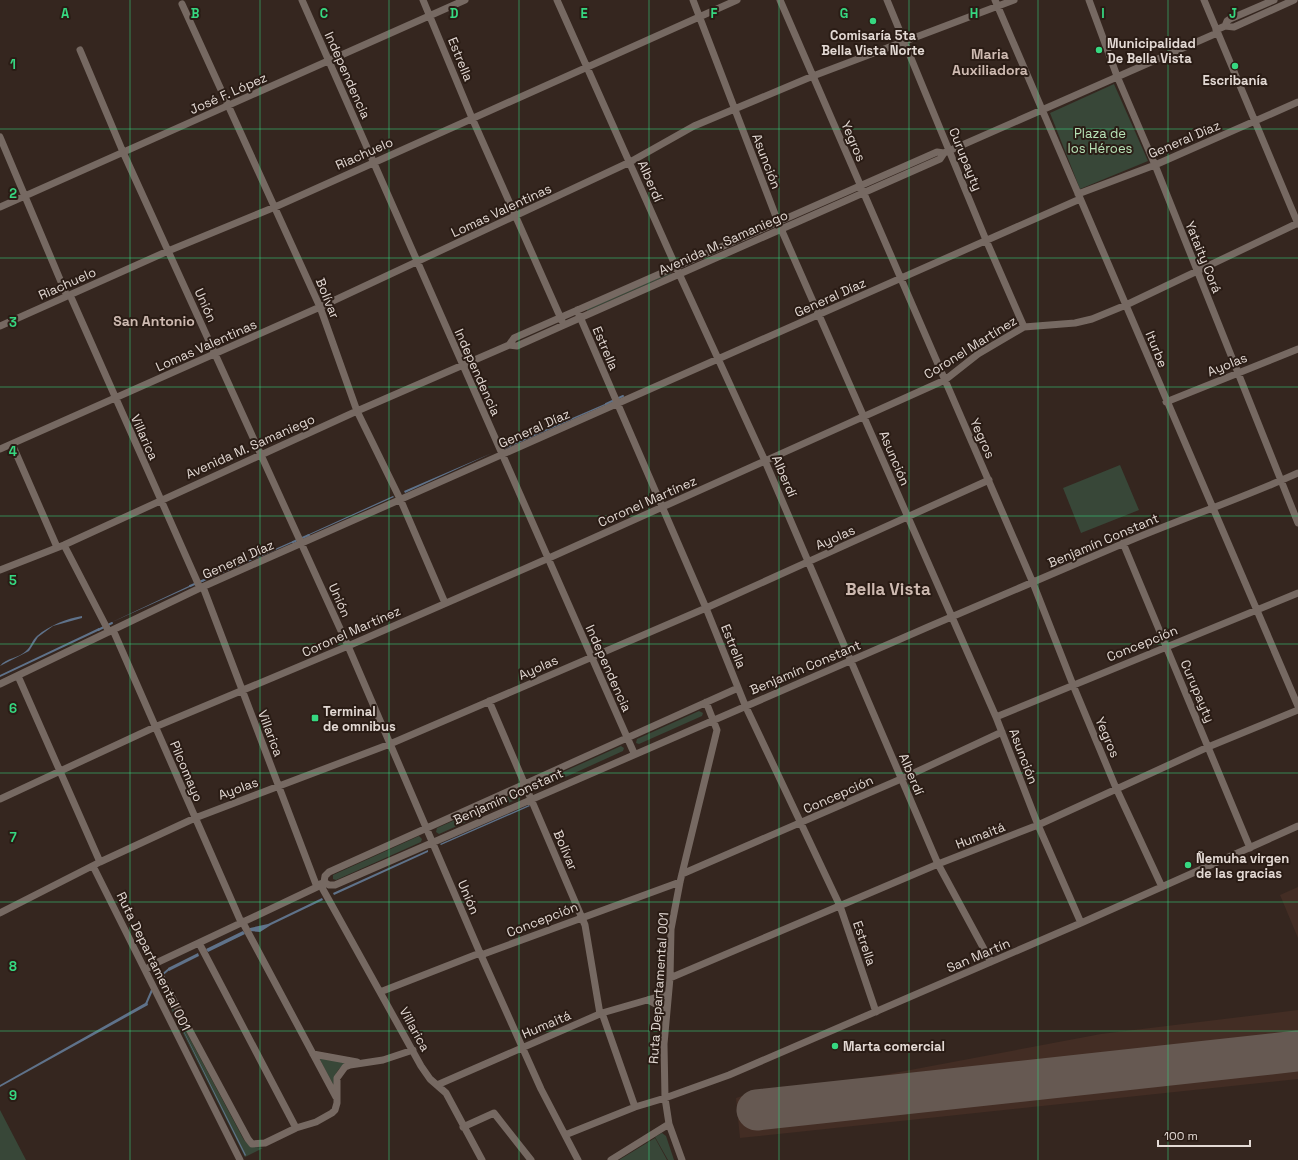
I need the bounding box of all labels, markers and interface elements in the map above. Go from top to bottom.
text: A [61,5,70,22]
text: B [191,5,200,22]
text: C [320,5,328,22]
text: D [450,5,459,22]
text: E [580,5,588,22]
text: F [711,5,718,22]
text: G [840,5,848,22]
text: H [970,5,978,22]
text: I [1101,5,1105,22]
text: J [1229,5,1237,22]
marker: Comisaría 5ta Bella Vista Norte [868,16,878,26]
place label: Comisaría 5ta Bella Vista Norte [821,27,925,59]
street label: Independencia [321,29,375,122]
street label: Estrella [444,35,477,84]
place label: Municipalidad De Bella Vista [1107,35,1196,67]
district label: Maria Auxiliadora [952,45,1028,79]
marker: Municipalidad De Bella Vista [1094,45,1104,55]
text: 1 [10,56,16,73]
marker: Escribanía [1230,61,1240,71]
street label: José F. López [187,69,270,118]
place label: Escribanía [1202,72,1268,89]
street label: General Díaz [1146,117,1223,162]
street label: Yegros [837,118,870,164]
street label: Curupayty [945,125,986,193]
park label: Plaza de los Héroes [1068,125,1133,157]
street label: Asunción [748,131,785,191]
street label: Riachuelo [333,133,396,174]
street label: Alberdí [634,158,668,205]
street label: Lomas Valentinas [448,180,554,241]
text: 2 [9,185,17,202]
street label: Avenida M. Samaniego [656,206,790,279]
street label: Yataity Corá [1181,219,1226,296]
street label: Riachuelo [36,263,99,304]
street label: General Díaz [792,274,869,321]
street label: Bolívar [312,275,343,321]
street label: Unión [190,285,221,325]
district label: San Antonio [113,312,195,330]
street label: Coronel Martínez [921,312,1020,383]
text: 3 [9,314,17,331]
street label: Lomas Valentinas [153,315,260,375]
street label: Estrella [589,324,623,373]
street label: Independencia [451,326,505,419]
street label: Iturbe [1142,328,1172,370]
street label: Ayolas [1205,349,1250,380]
street label: General Díaz [496,405,573,452]
street label: Avenida M. Samaniego [183,410,317,483]
street label: Villarica [127,412,162,463]
street label: Yegros [966,415,999,461]
street label: Asunción [875,428,914,488]
text: 4 [9,443,17,460]
street label: Alberdí [768,453,801,500]
street label: Coronel Martínez [595,472,699,531]
street label: Benjamín Constant [1045,509,1161,572]
street label: Ayolas [813,521,858,554]
street label: General Díaz [200,536,277,583]
text: 5 [9,572,17,589]
district label: Bella Vista [845,578,931,600]
street label: Unión [324,580,355,620]
street label: Coronel Martínez [299,602,403,661]
street label: Independencia [582,622,636,715]
street label: Estrella [717,622,750,671]
street label: Concepción [1104,622,1180,665]
street label: Benjamín Constant [747,636,863,699]
street label: Ayolas [516,651,561,684]
street label: Curupayty [1177,657,1218,725]
text: 6 [9,700,17,717]
place label: Terminal de omnibus [323,703,396,735]
street label: Villarica [254,708,287,759]
marker: Terminal de omnibus [310,713,320,723]
street label: Yegros [1091,714,1124,760]
street label: Asunción [1005,726,1042,786]
street label: Pilcomayo [166,738,207,804]
street label: Alberdí [895,751,928,798]
street label: Benjamín Constant [450,765,566,828]
street label: Concepción [800,771,876,818]
street label: Ayolas [216,773,261,804]
street label: Humaitá [953,818,1008,853]
street label: Bolívar [549,827,582,873]
text: 7 [9,829,17,846]
place label: Ñemuha virgen de las gracias [1196,850,1289,882]
marker: Ñemuha virgen de las gracias [1183,860,1193,870]
street label: Unión [454,877,483,917]
street label: Ruta Departamental 001 [113,889,195,1033]
street label: Concepción [504,898,580,941]
street label: Ruta Departamental 001 [645,912,672,1064]
street label: Estrella [849,919,880,968]
street label: San Martín [944,934,1013,976]
text: 8 [9,958,17,975]
street label: Villarica [395,1004,434,1055]
street label: Humaitá [519,1006,574,1042]
place label: Marta comercial [843,1038,945,1055]
marker: Marta comercial [830,1041,840,1051]
text: 9 [9,1087,17,1104]
scale bar [1158,1122,1250,1148]
text: 100 m [1164,1128,1198,1144]

